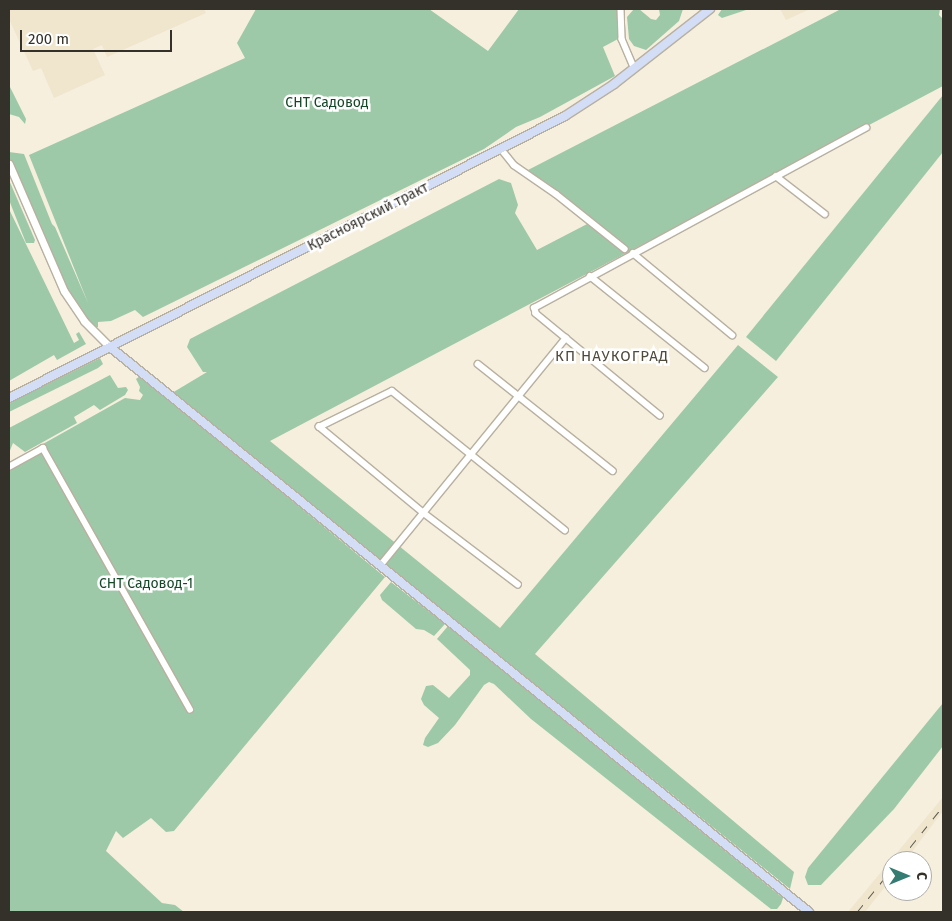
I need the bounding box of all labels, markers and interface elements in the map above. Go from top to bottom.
scale bar [22,20,175,52]
text: 200 m [28,30,69,48]
park label: СНТ Садовод [285,95,369,111]
street label: Красноярский тракт [305,179,431,255]
district label: КП НАУКОГРАД [554,348,670,366]
park label: СНТ Садовод-1 [99,576,193,592]
north arrow [882,851,932,901]
text: С [913,872,930,880]

